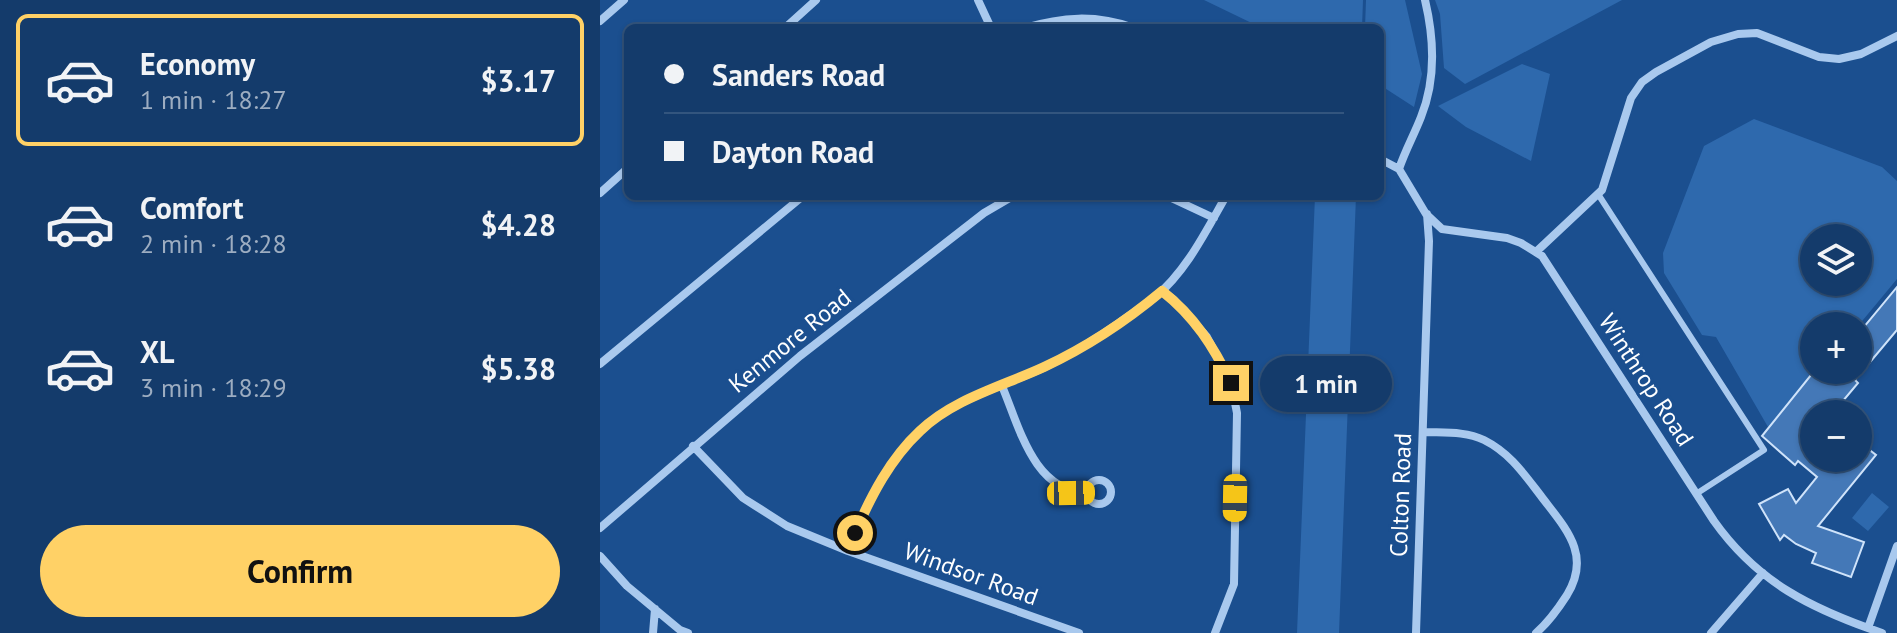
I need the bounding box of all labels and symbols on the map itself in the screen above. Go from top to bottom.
street label: Kenmore Road [722,282,857,399]
street label: Winthrop Road [1592,308,1701,452]
callout: 1 min [1259,355,1391,411]
route end [1213,365,1249,401]
street label: Colton Road [1383,433,1418,557]
car [1223,474,1247,522]
car [1047,481,1095,505]
route start [837,515,873,551]
street label: Windsor Road [900,535,1043,612]

